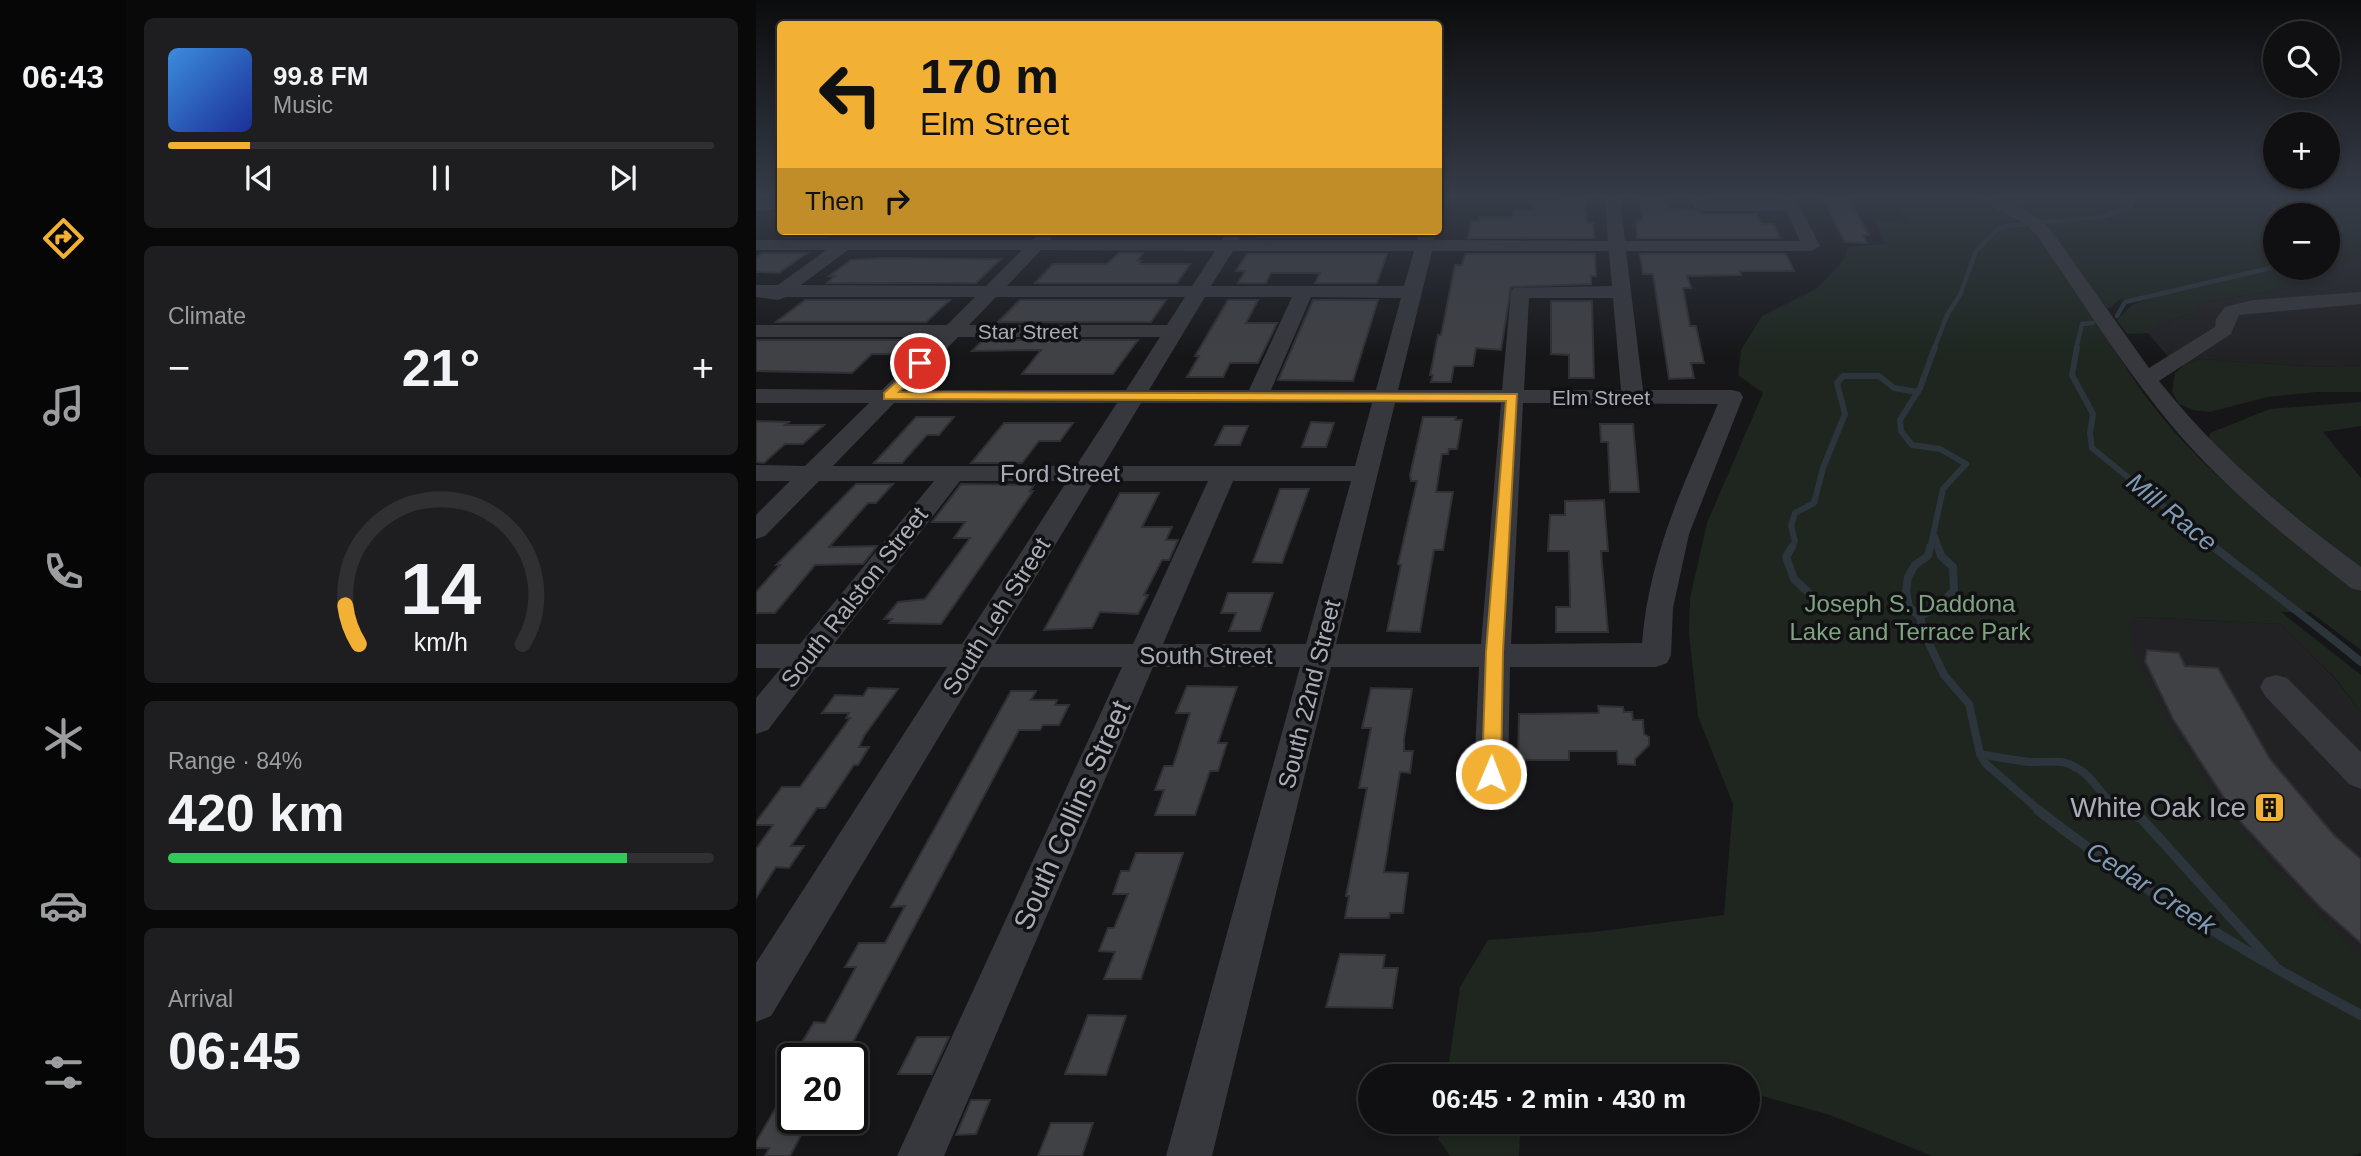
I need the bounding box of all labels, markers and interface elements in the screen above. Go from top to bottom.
map controls [2263,21,2340,280]
button: search [2263,21,2340,98]
icon: left [805,49,896,140]
text: 170 m [920,49,1059,103]
text: 06:43 [22,59,104,95]
text: 99.8 FM [273,61,368,91]
text: Music [273,92,333,118]
text: Elm Street [920,106,1069,142]
button: + [2263,112,2340,189]
icon: previous [240,159,278,197]
icon: pause [422,159,460,197]
icon: next [604,159,642,197]
icon: right [878,182,916,220]
text: Then [805,186,864,216]
button: − [2263,203,2340,280]
icon: directions [39,214,88,263]
text: Climate [168,303,246,329]
street label: Star Street [978,320,1078,343]
pin [890,333,950,393]
text: 21° [402,339,480,397]
icon: arrive [901,344,939,382]
text: − [168,347,190,389]
text: + [692,347,714,389]
icon: music [39,381,88,430]
street label: Elm Street [1552,386,1650,409]
street label: Ford Street [1000,460,1120,487]
water label: Mill Race [2121,467,2223,557]
street label: South Ralston Street [775,501,933,693]
street label: South Leh Street [937,532,1055,700]
icon: phone [39,547,88,596]
text: 14 [401,548,482,629]
park label: Joseph S. Daddona Lake and Terrace Park [1789,590,2032,645]
street label: South 22nd Street [1272,597,1346,791]
text: km/h [414,628,468,656]
street label: South Street [1139,642,1273,669]
street label: South Collins Street [1008,695,1137,934]
icon: climate [39,714,88,763]
position arrow [1454,737,1528,811]
text: Range · 84% [168,748,302,774]
text: 420 km [168,784,344,842]
building icon: White Oak Ice [2252,790,2286,824]
place label: White Oak Ice [2070,792,2246,823]
water label: Cedar Creek [2081,835,2223,942]
icon: car [39,881,88,930]
text: Arrival [168,986,233,1012]
text: 06:45 [168,1022,301,1080]
speed limit sign: 20 [777,1043,868,1134]
icon: filters [39,1048,88,1097]
text: 06:45 · 2 min · 430 m [1432,1084,1686,1114]

